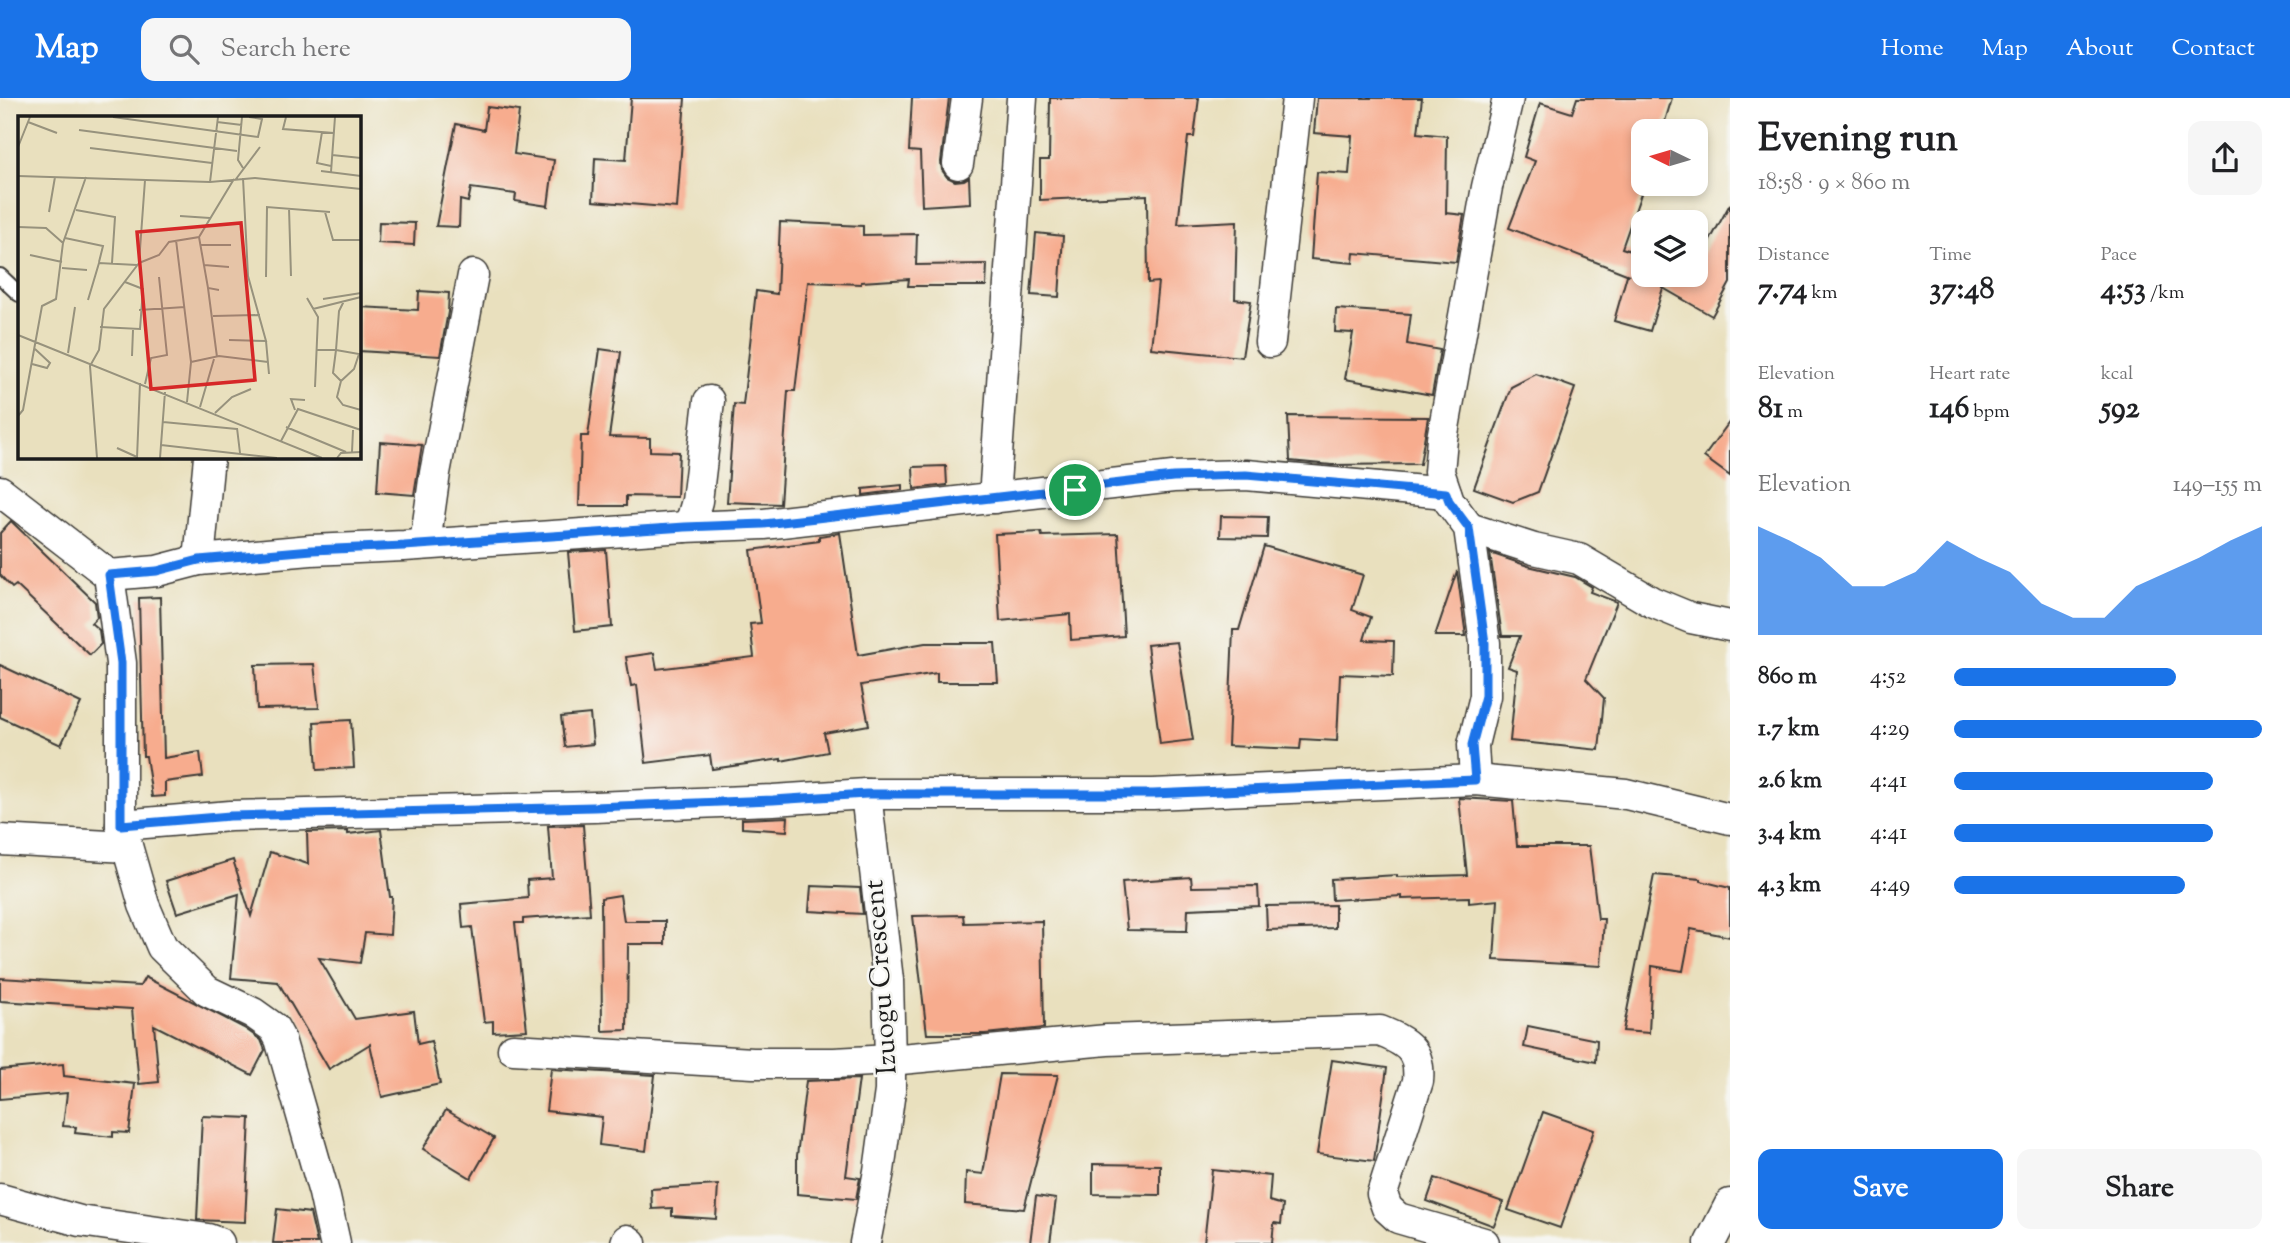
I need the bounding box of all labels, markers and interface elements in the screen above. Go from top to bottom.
search box [141,18,631,81]
text: Map [35,25,99,73]
icon: search [165,30,203,68]
text: Search here [221,31,351,68]
text: Home [1881,32,1944,66]
text: Map [1982,32,2028,66]
text: About [2066,32,2133,66]
text: Contact [2171,32,2255,66]
text: Evening run [1758,114,1958,168]
inset map [18,116,360,458]
north arrow [1631,119,1708,196]
map controls [1631,119,1708,287]
button: share [2188,121,2262,195]
text: 18:58 · 9 × 860 m [1758,167,1910,200]
button: layers [1631,210,1708,287]
text: Distance [1758,242,1830,269]
text: Time [1929,242,1972,269]
text: Pace [2101,242,2137,269]
text: 7.74 [1758,269,1807,312]
text: 37:48 [1929,269,1994,312]
text: 4:53 [2101,269,2146,312]
text: km [1807,280,1837,307]
text: /km [2146,280,2184,307]
text: Elevation [1758,361,1835,388]
text: Heart rate [1929,361,2010,388]
text: kcal [2101,361,2133,388]
text: 81 [1758,388,1783,431]
text: 146 [1929,388,1969,431]
text: 592 [2101,388,2140,431]
text: m [1783,399,1803,426]
text: bpm [1969,399,2010,426]
pin [1045,460,1105,520]
text: Elevation [1758,469,1851,502]
text: 149–155 m [2173,469,2262,502]
icon: arrive [1056,471,1094,509]
text: 860 m [1758,661,1817,694]
text: 4:52 [1870,661,1906,694]
text: 1.7 km [1758,713,1820,746]
text: 4:29 [1870,713,1910,746]
text: 2.6 km [1758,765,1822,798]
text: 4:41 [1870,765,1907,798]
text: 3.4 km [1758,817,1821,850]
text: 4:41 [1870,817,1907,850]
text: 4.3 km [1758,869,1821,902]
text: 4:49 [1870,869,1910,902]
street label: Izuogu Crescent [855,878,909,1076]
button: Save [1758,1149,2003,1229]
button: Share [2017,1149,2262,1229]

